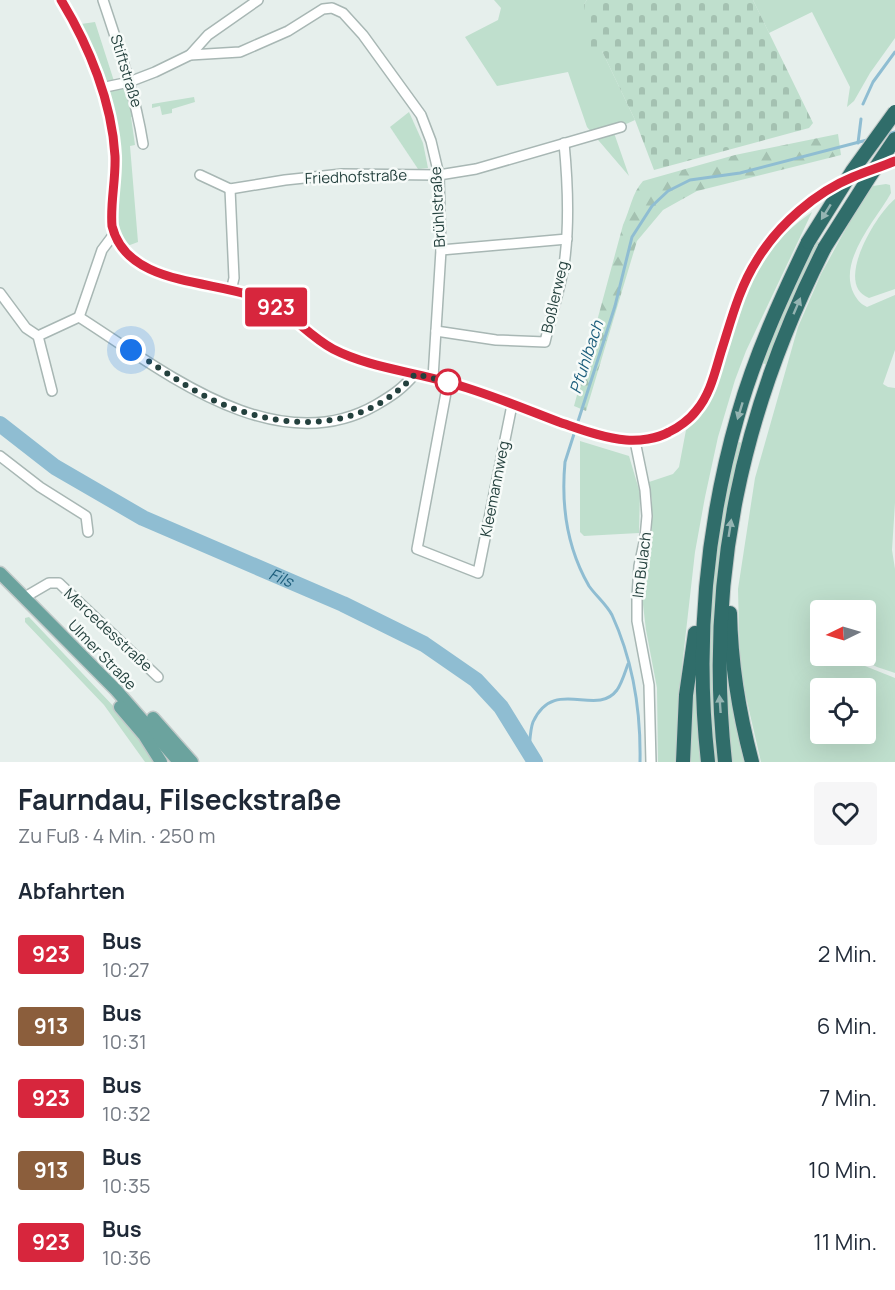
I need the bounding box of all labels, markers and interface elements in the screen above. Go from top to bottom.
street label: Stiftstraße [105,32,148,110]
street label: Friedhofstraße [304,164,408,189]
street label: Brühlstraße [425,166,450,248]
one-way arrow [821,204,832,220]
street label: Boßlerweg [536,259,573,335]
line badge: 923 [242,288,310,326]
text: 923 [257,293,295,321]
one-way arrow [792,296,802,314]
water label: Pfuhlbach [564,317,608,396]
your location [116,335,146,365]
unlabelled marker [435,369,461,395]
one-way arrow [734,402,744,420]
street label: Kleemannweg [475,439,514,539]
one-way arrow [726,518,735,537]
street label: Im Bulach [627,531,656,599]
water label: Fils [266,563,298,593]
street label: Mercedesstraße [59,583,157,676]
north arrow [810,600,876,666]
map controls [810,600,876,744]
street label: Ulmer Straße [63,615,141,695]
button: locate [810,678,876,744]
one-way arrow [715,694,725,713]
text: Faurndau, Filseckstraße [18,780,341,818]
button: heart [814,782,877,845]
text: Zu Fuß · 4 Min. · 250 m [18,822,215,849]
text: Abfahrten [18,876,125,906]
text: Bus [102,926,142,956]
text: 2 Min. [818,939,877,969]
text: 923 [32,940,70,968]
text: 10:27 [102,956,149,983]
text: Bus [102,998,142,1028]
text: 6 Min. [817,1011,877,1041]
text: 913 [34,1012,68,1040]
text: 10:31 [102,1028,147,1055]
text: Bus [102,1070,142,1100]
text: 7 Min. [819,1083,877,1113]
text: 923 [32,1084,70,1112]
text: 10:32 [102,1100,150,1127]
text: Bus [102,1142,142,1172]
text: 10 Min. [808,1155,877,1185]
text: 913 [34,1156,68,1184]
text: 10:35 [102,1172,151,1199]
text: Bus [102,1214,142,1244]
text: 11 Min. [813,1227,877,1257]
text: 923 [32,1228,70,1256]
text: 10:36 [102,1244,151,1271]

